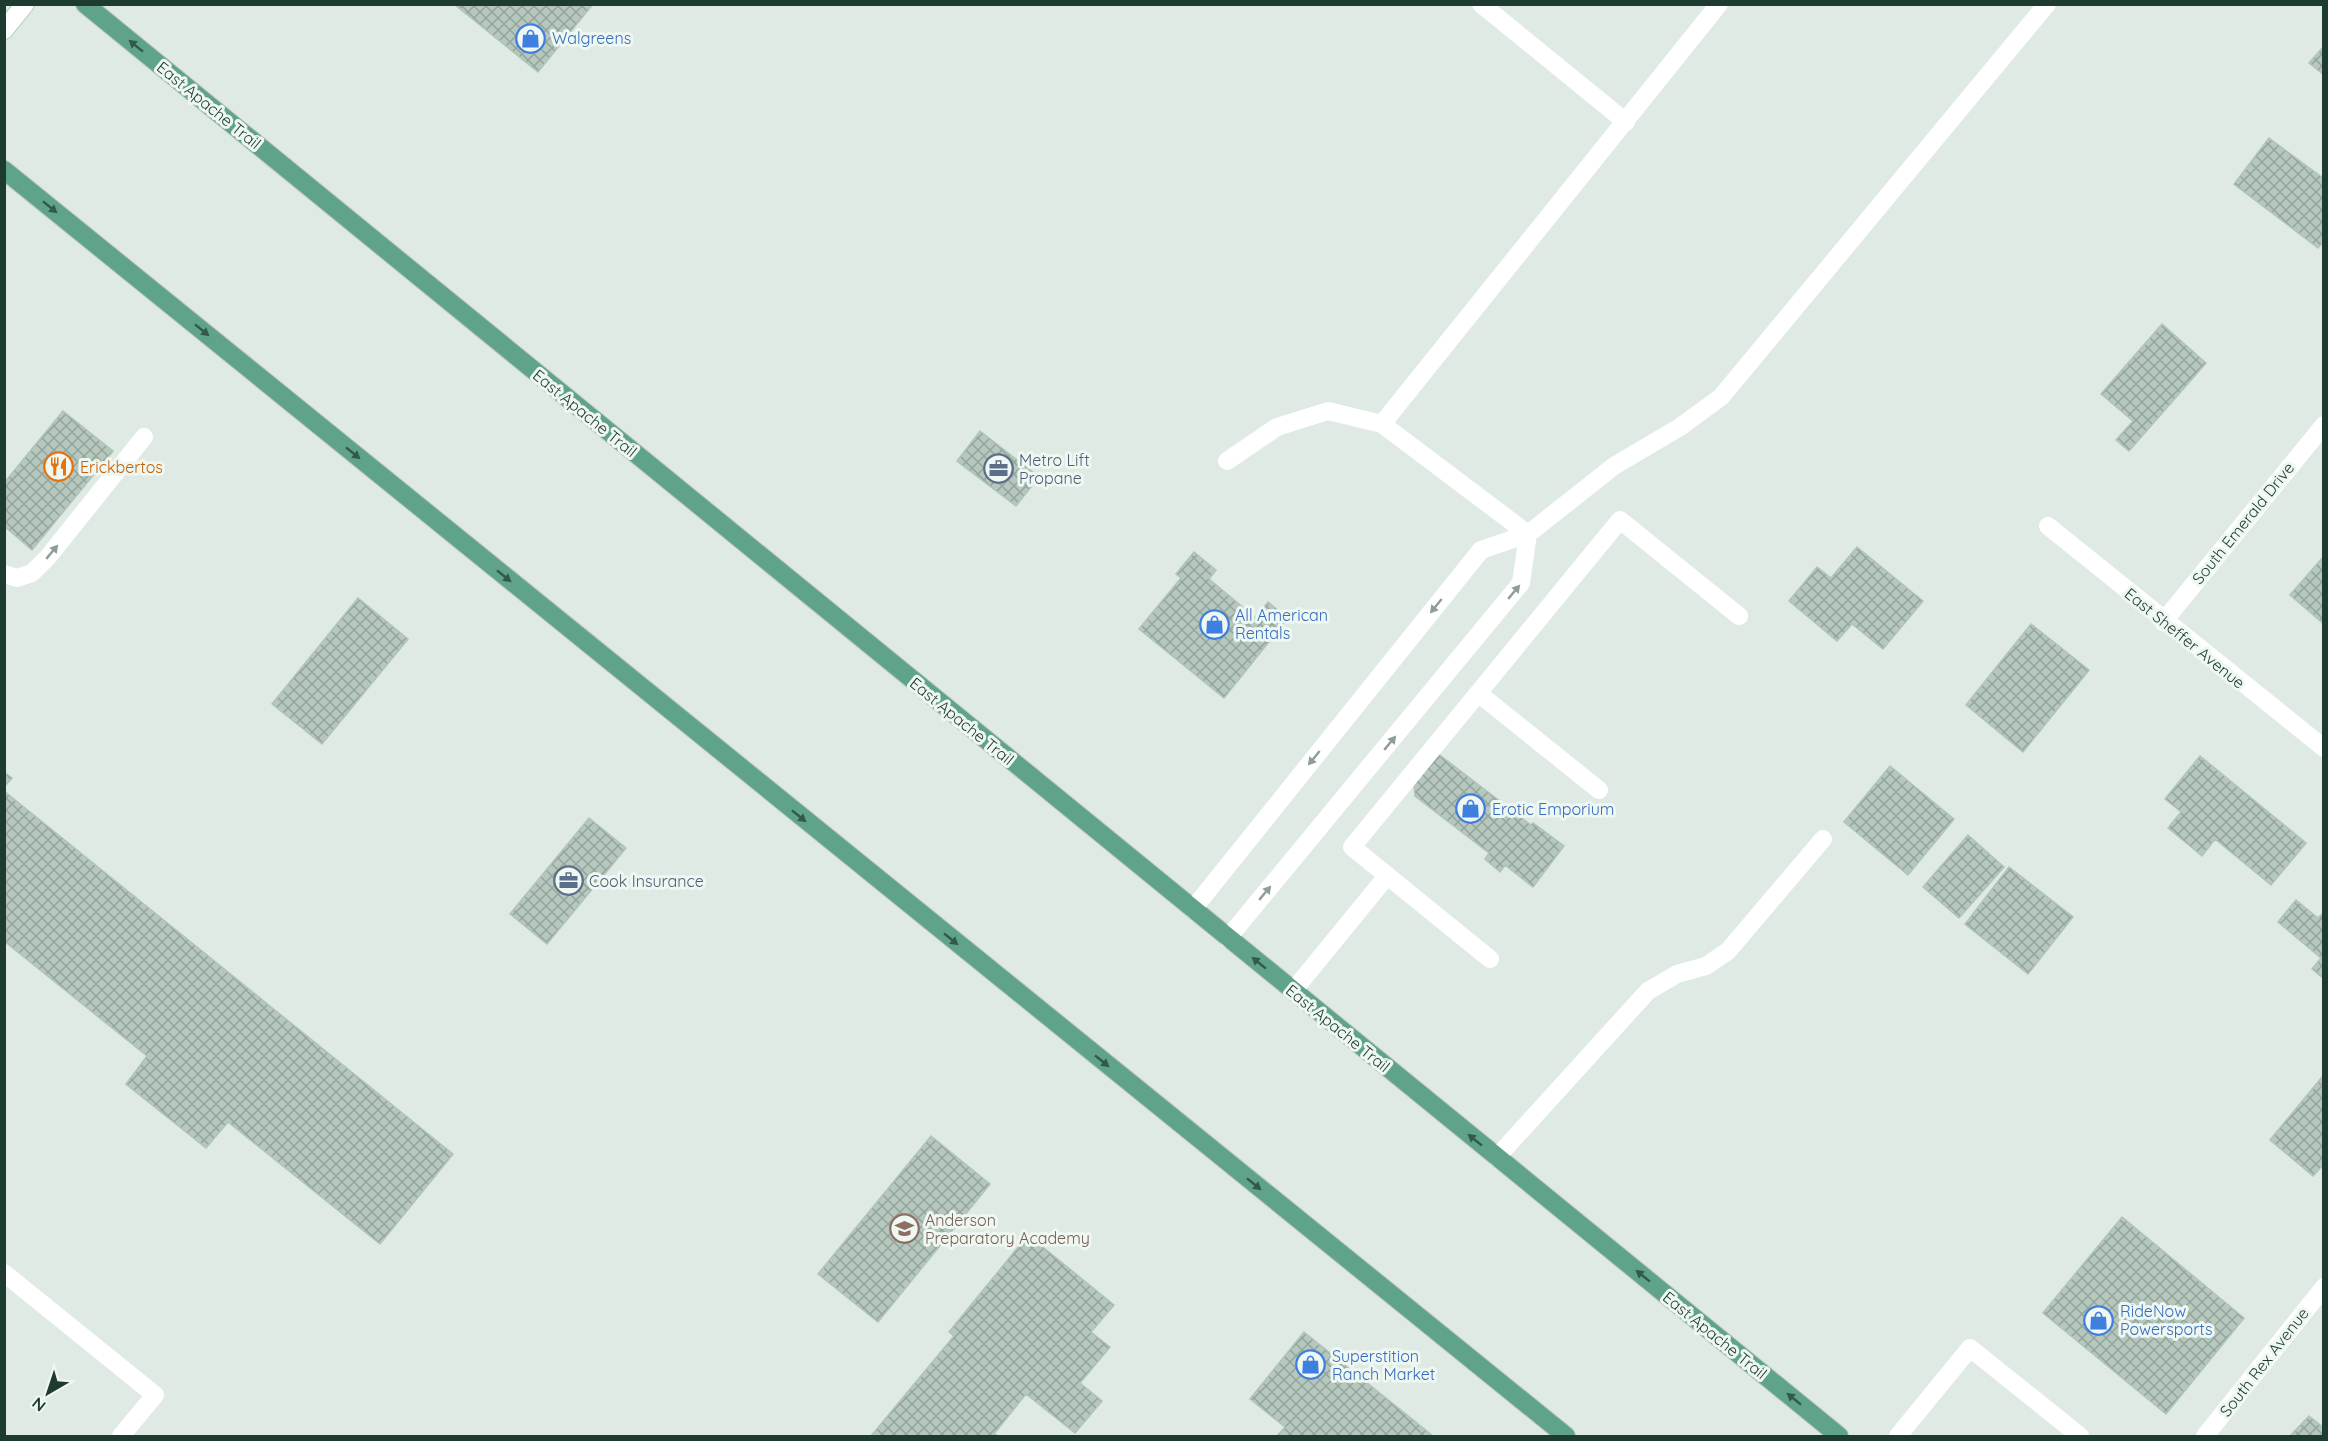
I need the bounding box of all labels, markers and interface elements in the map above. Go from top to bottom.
shop icon: Walgreens [515,22,547,54]
place label: Walgreens [552,28,631,48]
one-way arrow [129,40,144,53]
street label: East Apache Trail [153,57,265,153]
one-way arrow [42,200,57,213]
one-way arrow [194,323,209,335]
street label: East Apache Trail [529,365,641,461]
one-way arrow [345,446,361,459]
place label: Metro Lift Propane [1019,450,1090,488]
restaurant icon: Erickbertos [43,451,75,483]
office icon: Metro Lift Propane [982,453,1014,485]
place label: Erickbertos [80,457,163,477]
street label: South Emerald Drive [2188,458,2298,588]
one-way arrow [45,545,58,560]
one-way arrow [496,569,512,582]
street label: East Sheffer Avenue [2121,583,2249,693]
one-way arrow [1507,584,1520,600]
one-way arrow [1430,598,1443,614]
place label: All American Rentals [1235,605,1328,643]
shop icon: All American Rentals [1198,608,1230,640]
street label: East Apache Trail [906,673,1018,769]
one-way arrow [1383,735,1396,751]
one-way arrow [1308,750,1321,766]
shop icon: Erotic Emporium [1455,793,1487,825]
place label: Erotic Emporium [1492,799,1614,819]
one-way arrow [791,809,806,822]
office icon: Cook Insurance [552,865,584,897]
place label: Cook Insurance [589,871,704,891]
one-way arrow [1259,885,1272,901]
one-way arrow [943,932,959,945]
one-way arrow [1251,957,1267,970]
street label: East Apache Trail [1282,980,1394,1076]
one-way arrow [1095,1055,1110,1067]
one-way arrow [1467,1133,1483,1146]
one-way arrow [1246,1177,1261,1190]
place label: Anderson Preparatory Academy [925,1210,1090,1248]
school or university icon: Anderson Preparatory Academy [888,1213,920,1245]
one-way arrow [1635,1271,1650,1283]
street label: East Apache Trail [1659,1287,1771,1383]
place label: RideNow Powersports [2120,1301,2213,1339]
street label: South Rex Avenue [2215,1303,2313,1421]
shop icon: RideNow Powersports [2083,1304,2115,1336]
place label: Superstition Ranch Market [1332,1346,1435,1384]
shop icon: Superstition Ranch Market [1295,1349,1327,1381]
north arrow [18,1363,78,1423]
text: N [28,1393,49,1416]
one-way arrow [1786,1394,1801,1406]

